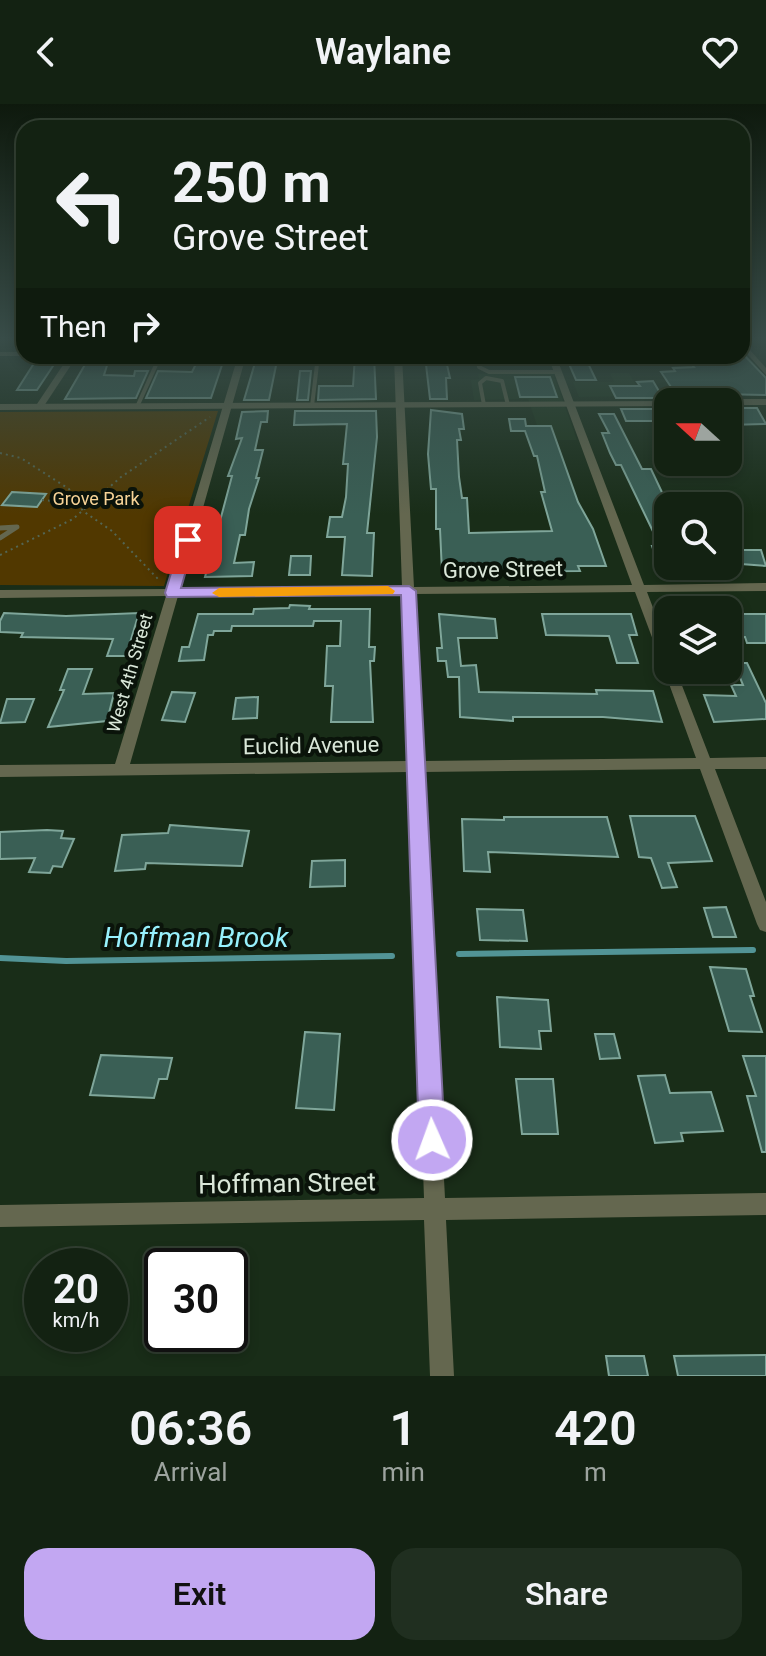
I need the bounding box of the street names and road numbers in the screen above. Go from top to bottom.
street label: Grove Street [443,556,563,583]
street label: West 4th Street [103,611,157,735]
street label: Euclid Avenue [243,732,379,759]
street label: Hoffman Street [198,1166,376,1200]

